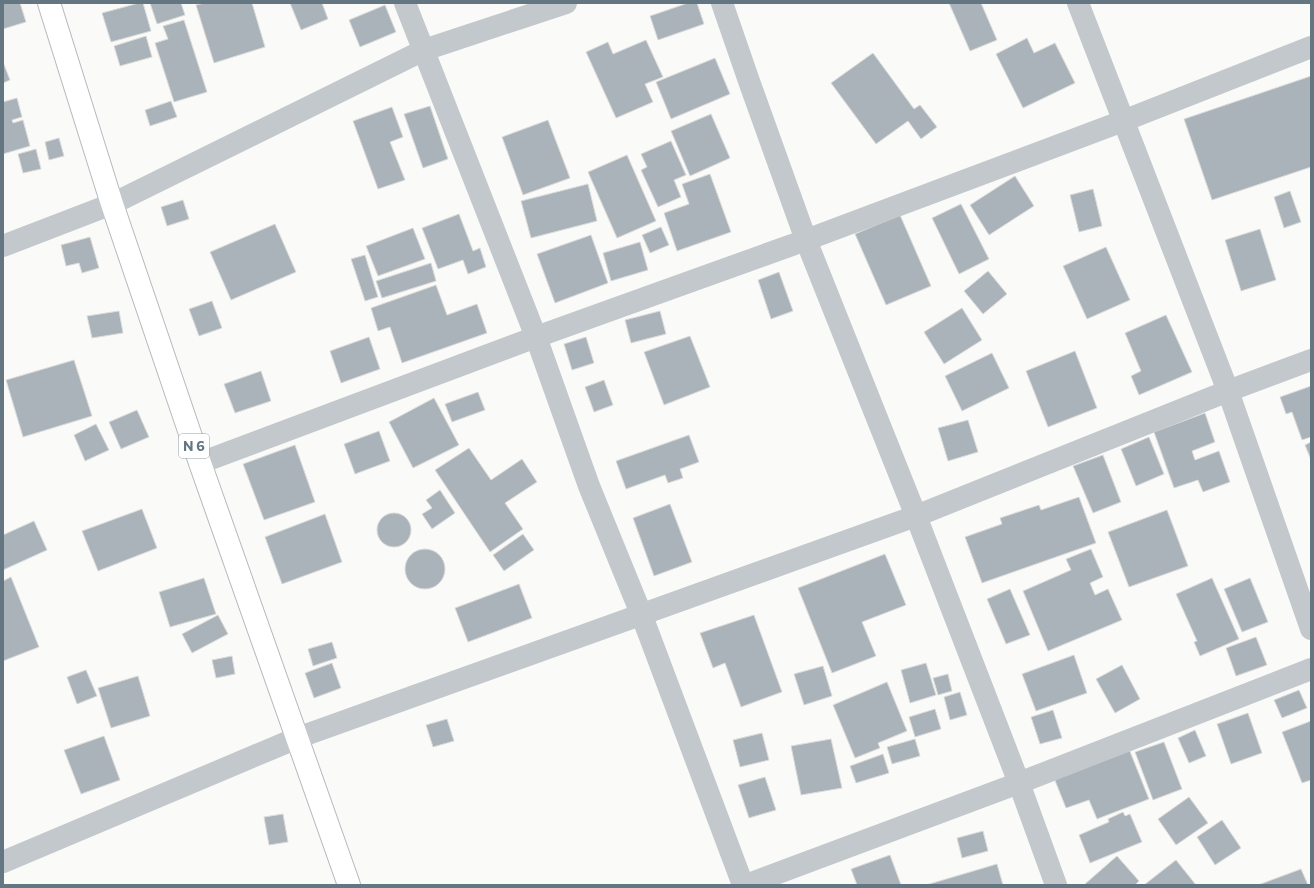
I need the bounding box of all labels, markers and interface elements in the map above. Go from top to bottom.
road number: N 6 [179,434,209,458]

